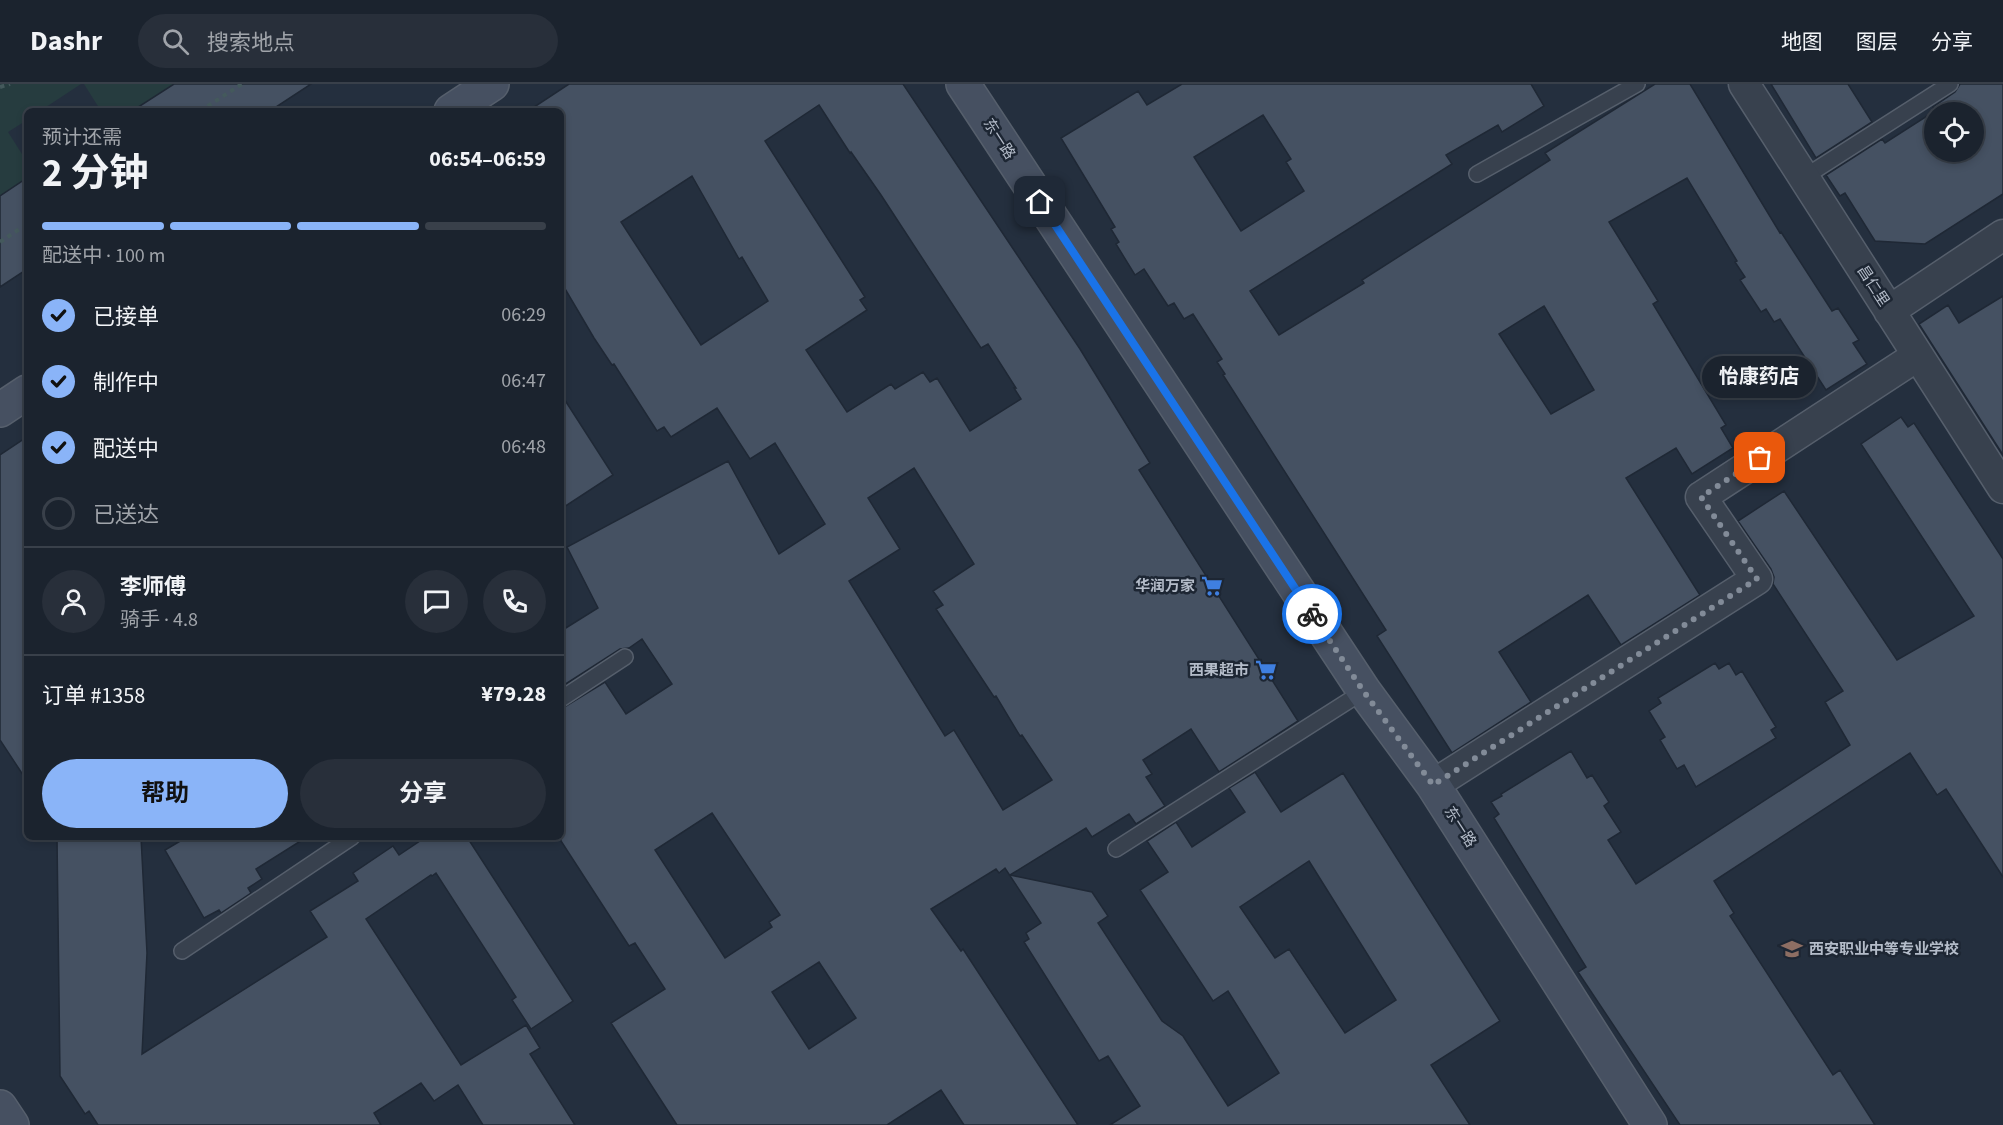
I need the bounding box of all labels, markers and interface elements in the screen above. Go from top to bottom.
search box [138,14,558,68]
text: Dashr [30,21,102,61]
icon: search [159,25,192,58]
text: 搜索地点 [207,27,295,59]
text: 地图 [1781,27,1823,57]
text: 图层 [1856,27,1898,57]
text: 分享 [1931,27,1973,57]
map controls [1924,102,1984,162]
button: locate [1924,102,1984,162]
street label: 东一路 [978,114,1020,164]
text: 预计还需 [42,124,122,152]
text: 06:54–06:59 [429,143,546,175]
text: 2 分钟 [42,146,148,202]
pin [1014,176,1065,227]
icon: home [1023,185,1056,218]
text: 配送中 · 100 m [42,242,165,270]
street label: 昌仁里 [1852,261,1894,311]
icon: check [42,299,75,332]
text: 已接单 [93,301,159,333]
text: 06:29 [501,301,546,329]
callout: 怡康药店 [1703,356,1817,398]
text: 怡康药店 [1719,363,1799,391]
icon: check [42,365,75,398]
text: 制作中 [93,367,159,399]
text: 06:47 [501,367,546,395]
icon: check [42,431,75,464]
pin [1734,432,1785,483]
text: 配送中 [93,433,159,465]
text: 06:48 [501,433,546,461]
icon: bag [1743,441,1776,474]
text: 已送达 [93,499,159,531]
button: person [42,570,105,633]
button: chat [405,570,468,633]
button: phone [483,570,546,633]
text: 李师傅 [120,571,186,603]
supermarket icon: 华润万家 [1200,574,1224,598]
place label: 华润万家 [1135,576,1195,597]
courier [1282,584,1342,644]
icon: bike [1296,598,1329,631]
text: 骑手 · 4.8 [120,606,198,634]
supermarket icon: 西果超市 [1254,658,1278,682]
place label: 西果超市 [1189,660,1249,681]
text: ¥79.28 [481,678,546,710]
text: 订单 #1358 [42,680,145,712]
button: 帮助 [42,759,288,828]
button: 分享 [300,759,546,828]
street label: 东一路 [1439,802,1481,852]
school or university icon: 西安职业中等专业学校 [1780,937,1804,961]
place label: 西安职业中等专业学校 [1809,939,1959,960]

